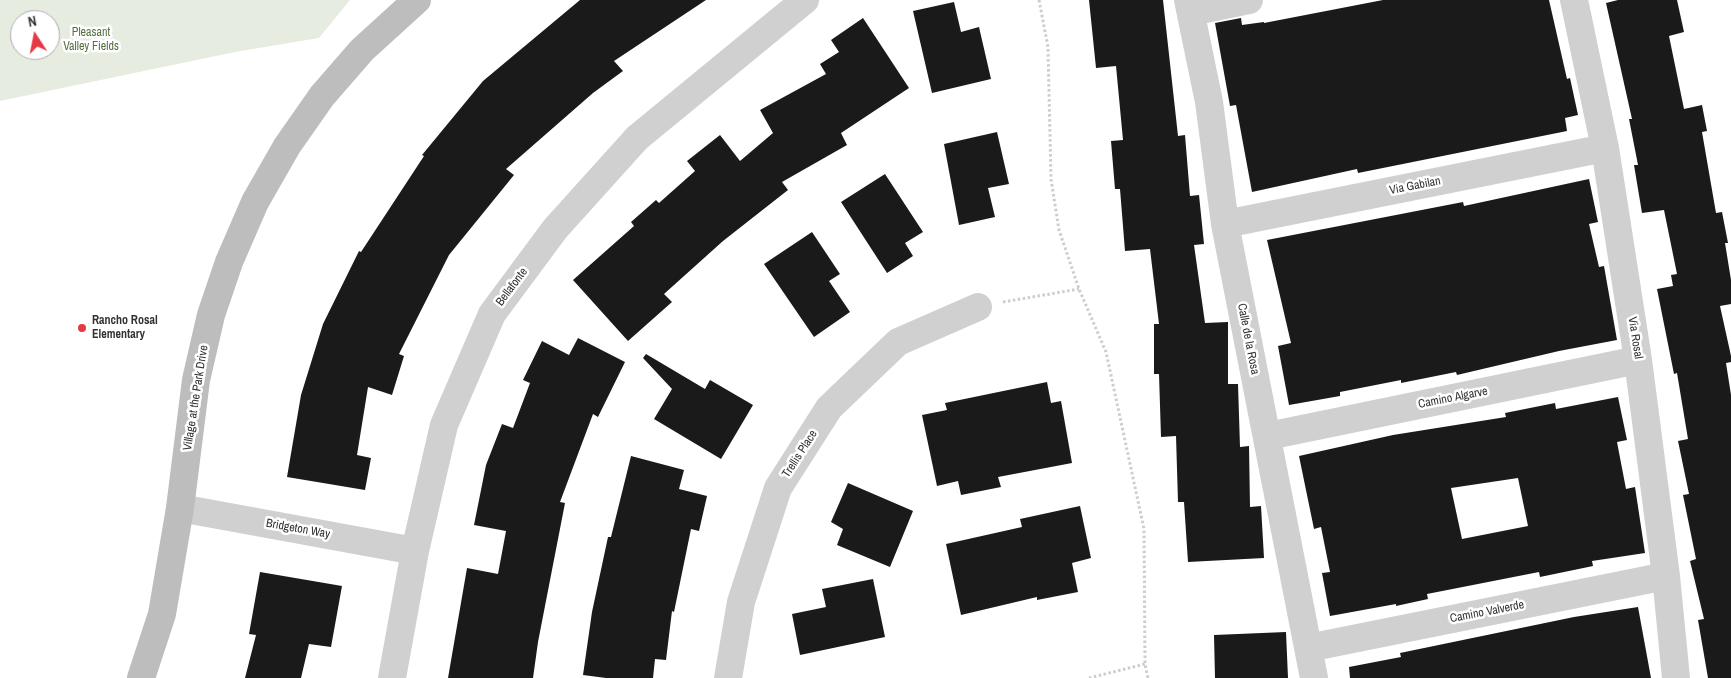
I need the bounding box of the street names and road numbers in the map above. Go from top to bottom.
street label: Via Gabilan [1388,174,1442,198]
street label: Bellafonte [493,265,531,309]
street label: Calle de la Rosa [1234,302,1262,376]
street label: Via Rosal [1625,316,1645,360]
street label: Village at the Park Drive [181,344,211,452]
street label: Camino Algarve [1417,384,1489,412]
street label: Trellis Place [779,428,821,480]
street label: Bridgeton Way [265,516,331,542]
street label: Camino Valverde [1449,598,1525,626]

